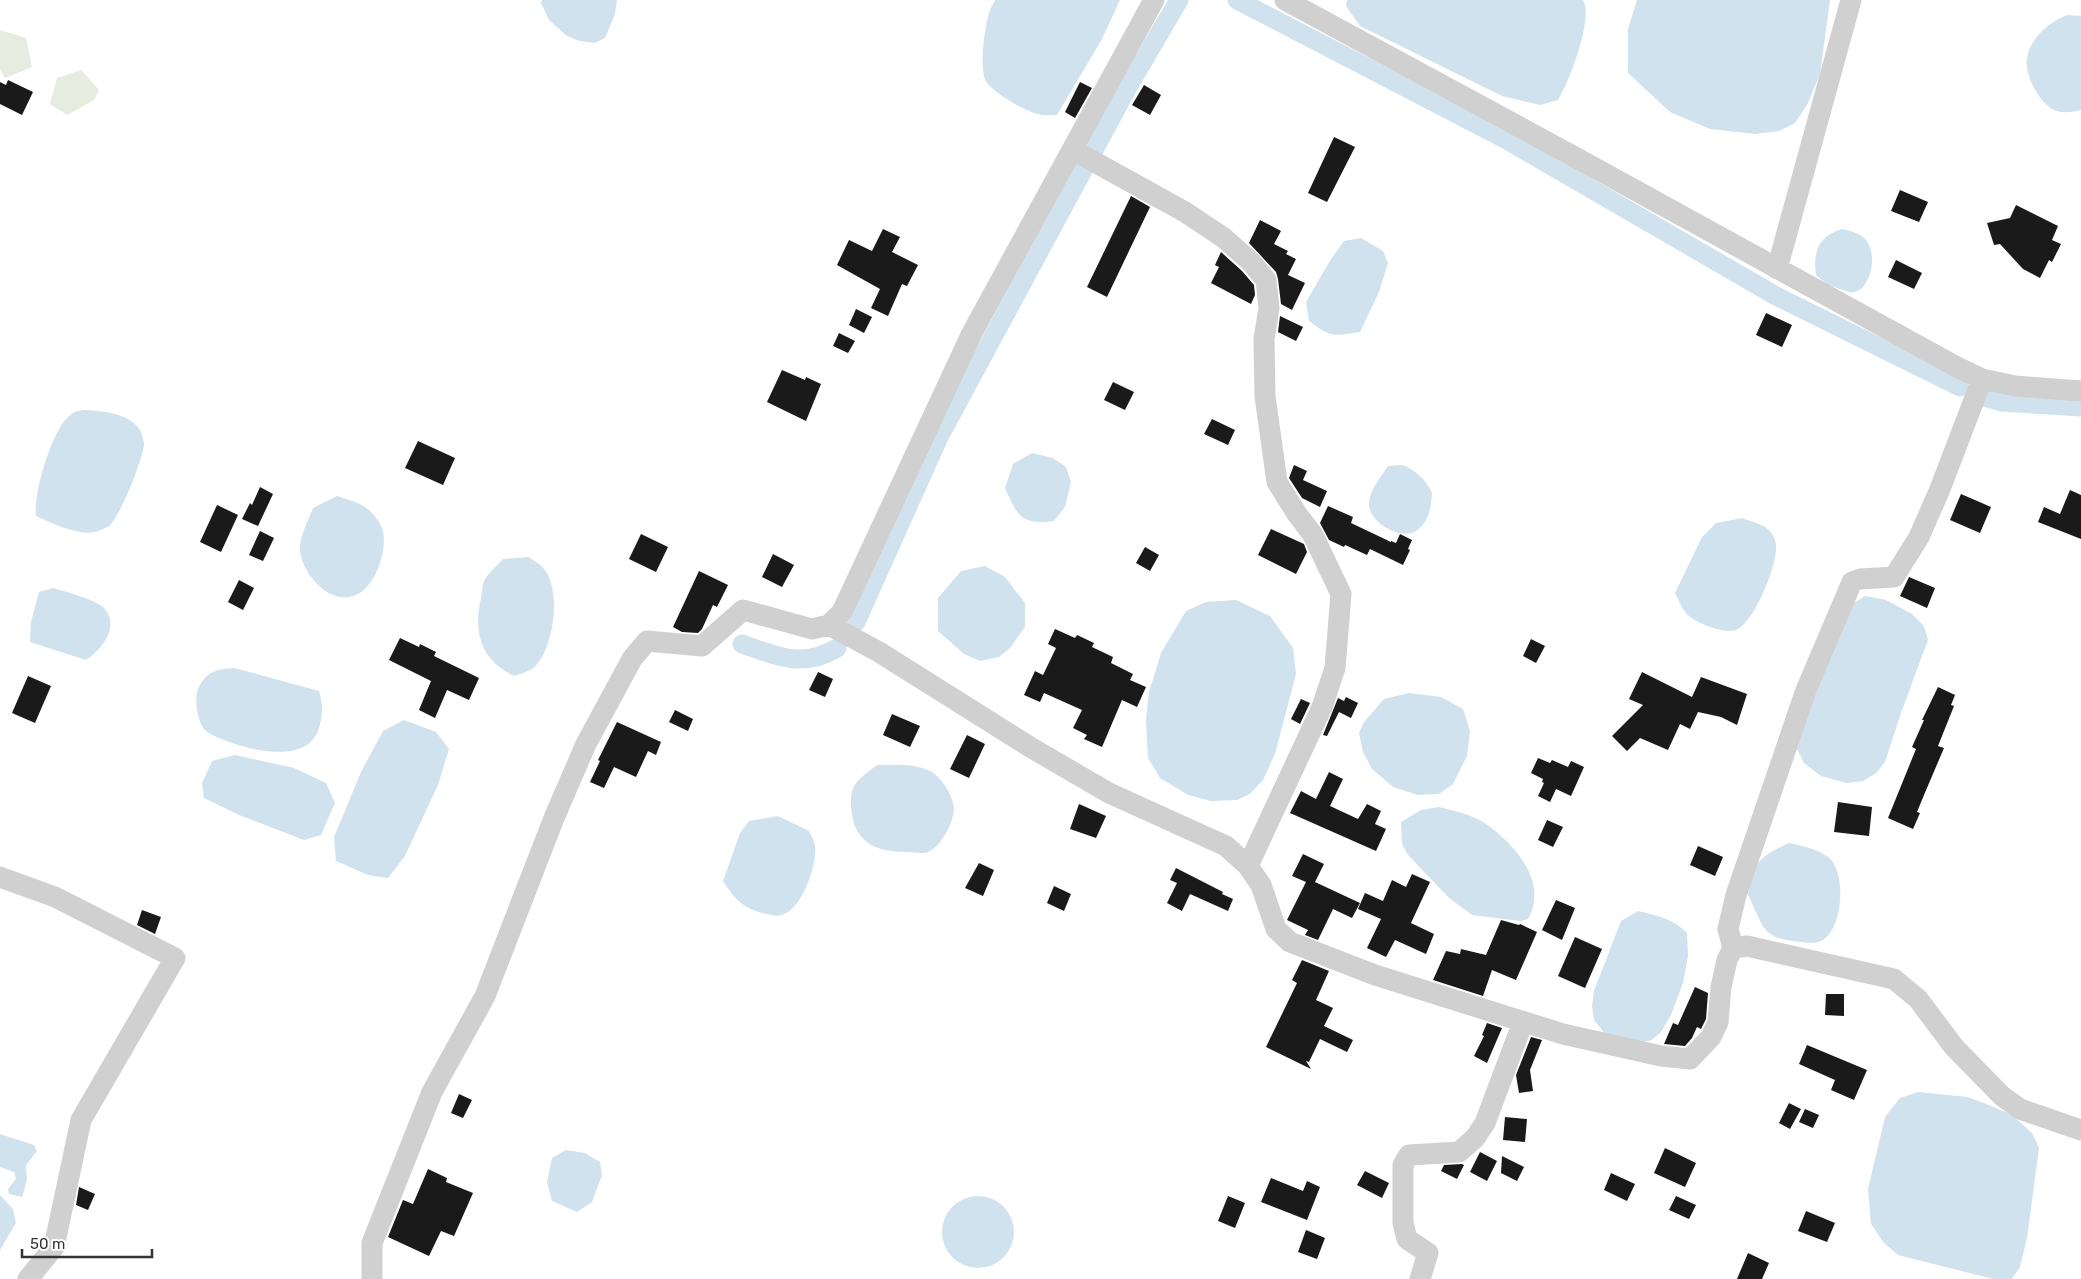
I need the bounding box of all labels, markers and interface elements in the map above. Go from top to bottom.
scale bar [22,1226,152,1258]
text: 50 m [30,1235,65,1253]

